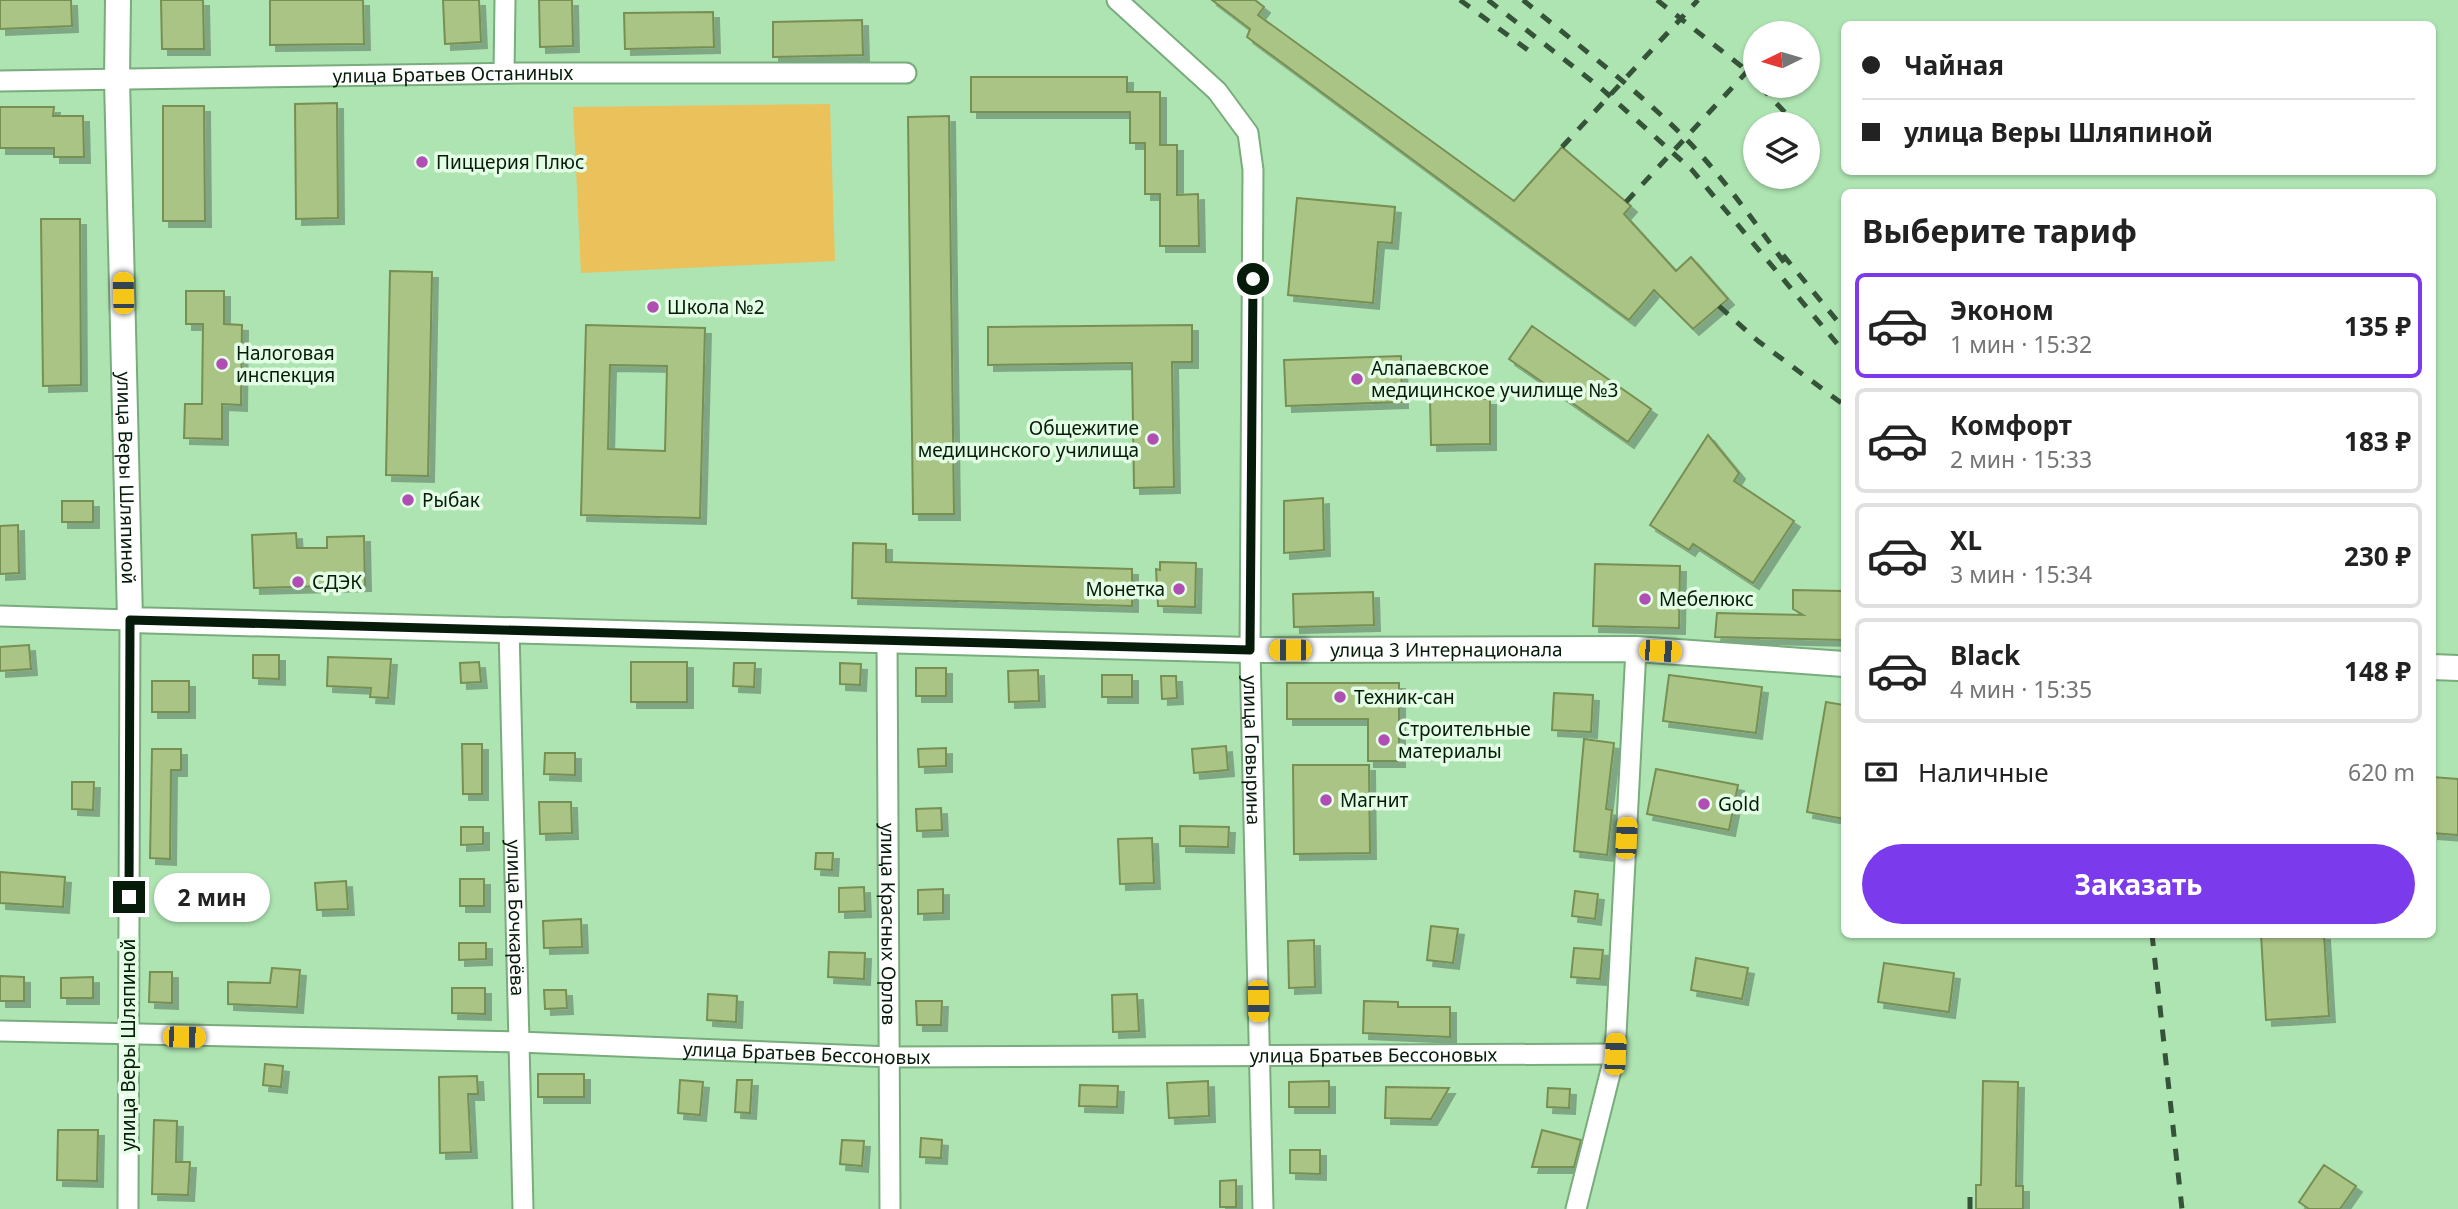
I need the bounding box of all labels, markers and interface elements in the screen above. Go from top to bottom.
north arrow [1743,21,1820,98]
map controls [1743,21,1820,189]
text: Чайная [1904,47,2004,83]
street label: улица Братьев Останиных [333,60,573,89]
button: layers [1743,112,1820,189]
text: улица Веры Шляпиной [1904,114,2213,150]
place label: Пиццерия Плюс [436,149,584,175]
marker: Пиццерия Плюс [414,154,430,170]
text: Выберите тариф [1862,209,2137,252]
route start [1237,263,1269,295]
car [113,272,134,314]
text: Эконом [1950,292,2054,328]
place label: Школа №2 [667,294,765,320]
icon: car [1866,294,1929,357]
marker: Школа №2 [645,299,661,315]
text: 135 ₽ [2344,308,2411,344]
text: 1 мин · 15:32 [1950,328,2092,360]
place label: Налоговая инспекция [236,340,335,388]
place label: Алапаевское медицинское училище №3 [1371,355,1618,403]
marker: Налоговая инспекция [214,356,230,372]
street label: улица Веры Шляпиной [111,371,142,584]
marker: Алапаевское медицинское училище №3 [1349,371,1365,387]
text: Комфорт [1950,407,2072,443]
icon: car [1866,409,1929,472]
place label: Общежитие медицинского училища [918,415,1139,463]
text: 183 ₽ [2344,423,2411,459]
marker: Общежитие медицинского училища [1145,431,1161,447]
text: 2 мин · 15:33 [1950,443,2092,475]
place label: Рыбак [422,487,480,513]
marker: Рыбак [400,492,416,508]
text: XL [1950,522,1982,558]
icon: car [1866,524,1929,587]
text: 230 ₽ [2344,538,2411,574]
text: 3 мин · 15:34 [1950,558,2092,590]
place label: СДЭК [312,569,362,595]
marker: СДЭК [290,574,306,590]
place label: Монетка [1085,576,1165,602]
marker: Монетка [1171,581,1187,597]
place label: Мебелюкс [1659,586,1754,612]
marker: Мебелюкс [1637,591,1653,607]
street label: улица 3 Интернационала [1330,636,1563,663]
text: Black [1950,637,2020,673]
car [1639,639,1682,663]
icon: car [1866,639,1929,702]
car [1270,640,1312,661]
text: 148 ₽ [2344,653,2411,689]
text: 4 мин · 15:35 [1950,673,2092,705]
street label: улица Говырина [1238,675,1267,825]
place label: Техник-сан [1354,684,1455,710]
marker: Техник-сан [1332,689,1348,705]
place label: Строительные материалы [1398,716,1531,764]
marker: Строительные материалы [1376,732,1392,748]
icon: cash [1862,753,1900,791]
text: Наличные [1918,754,2049,790]
text: 620 m [2348,756,2415,788]
place label: Магнит [1340,787,1409,813]
place label: Gold [1718,791,1760,817]
marker: Магнит [1318,792,1334,808]
marker: Gold [1696,796,1712,812]
car [1615,816,1638,860]
street label: улица Красных Орлов [875,823,902,1025]
street label: улица Бочкарёва [501,839,531,996]
button: Заказать [1862,844,2415,924]
callout: 2 мин [154,872,269,922]
route end [113,881,145,913]
text: 2 мин [178,881,246,913]
street label: улица Веры Шляпиной [115,939,141,1151]
car [1248,980,1269,1022]
car [163,1026,206,1048]
car [1604,1032,1627,1076]
street label: улица Братьев Бессоновых [682,1036,931,1070]
street label: улица Братьев Бессоновых [1250,1041,1498,1069]

